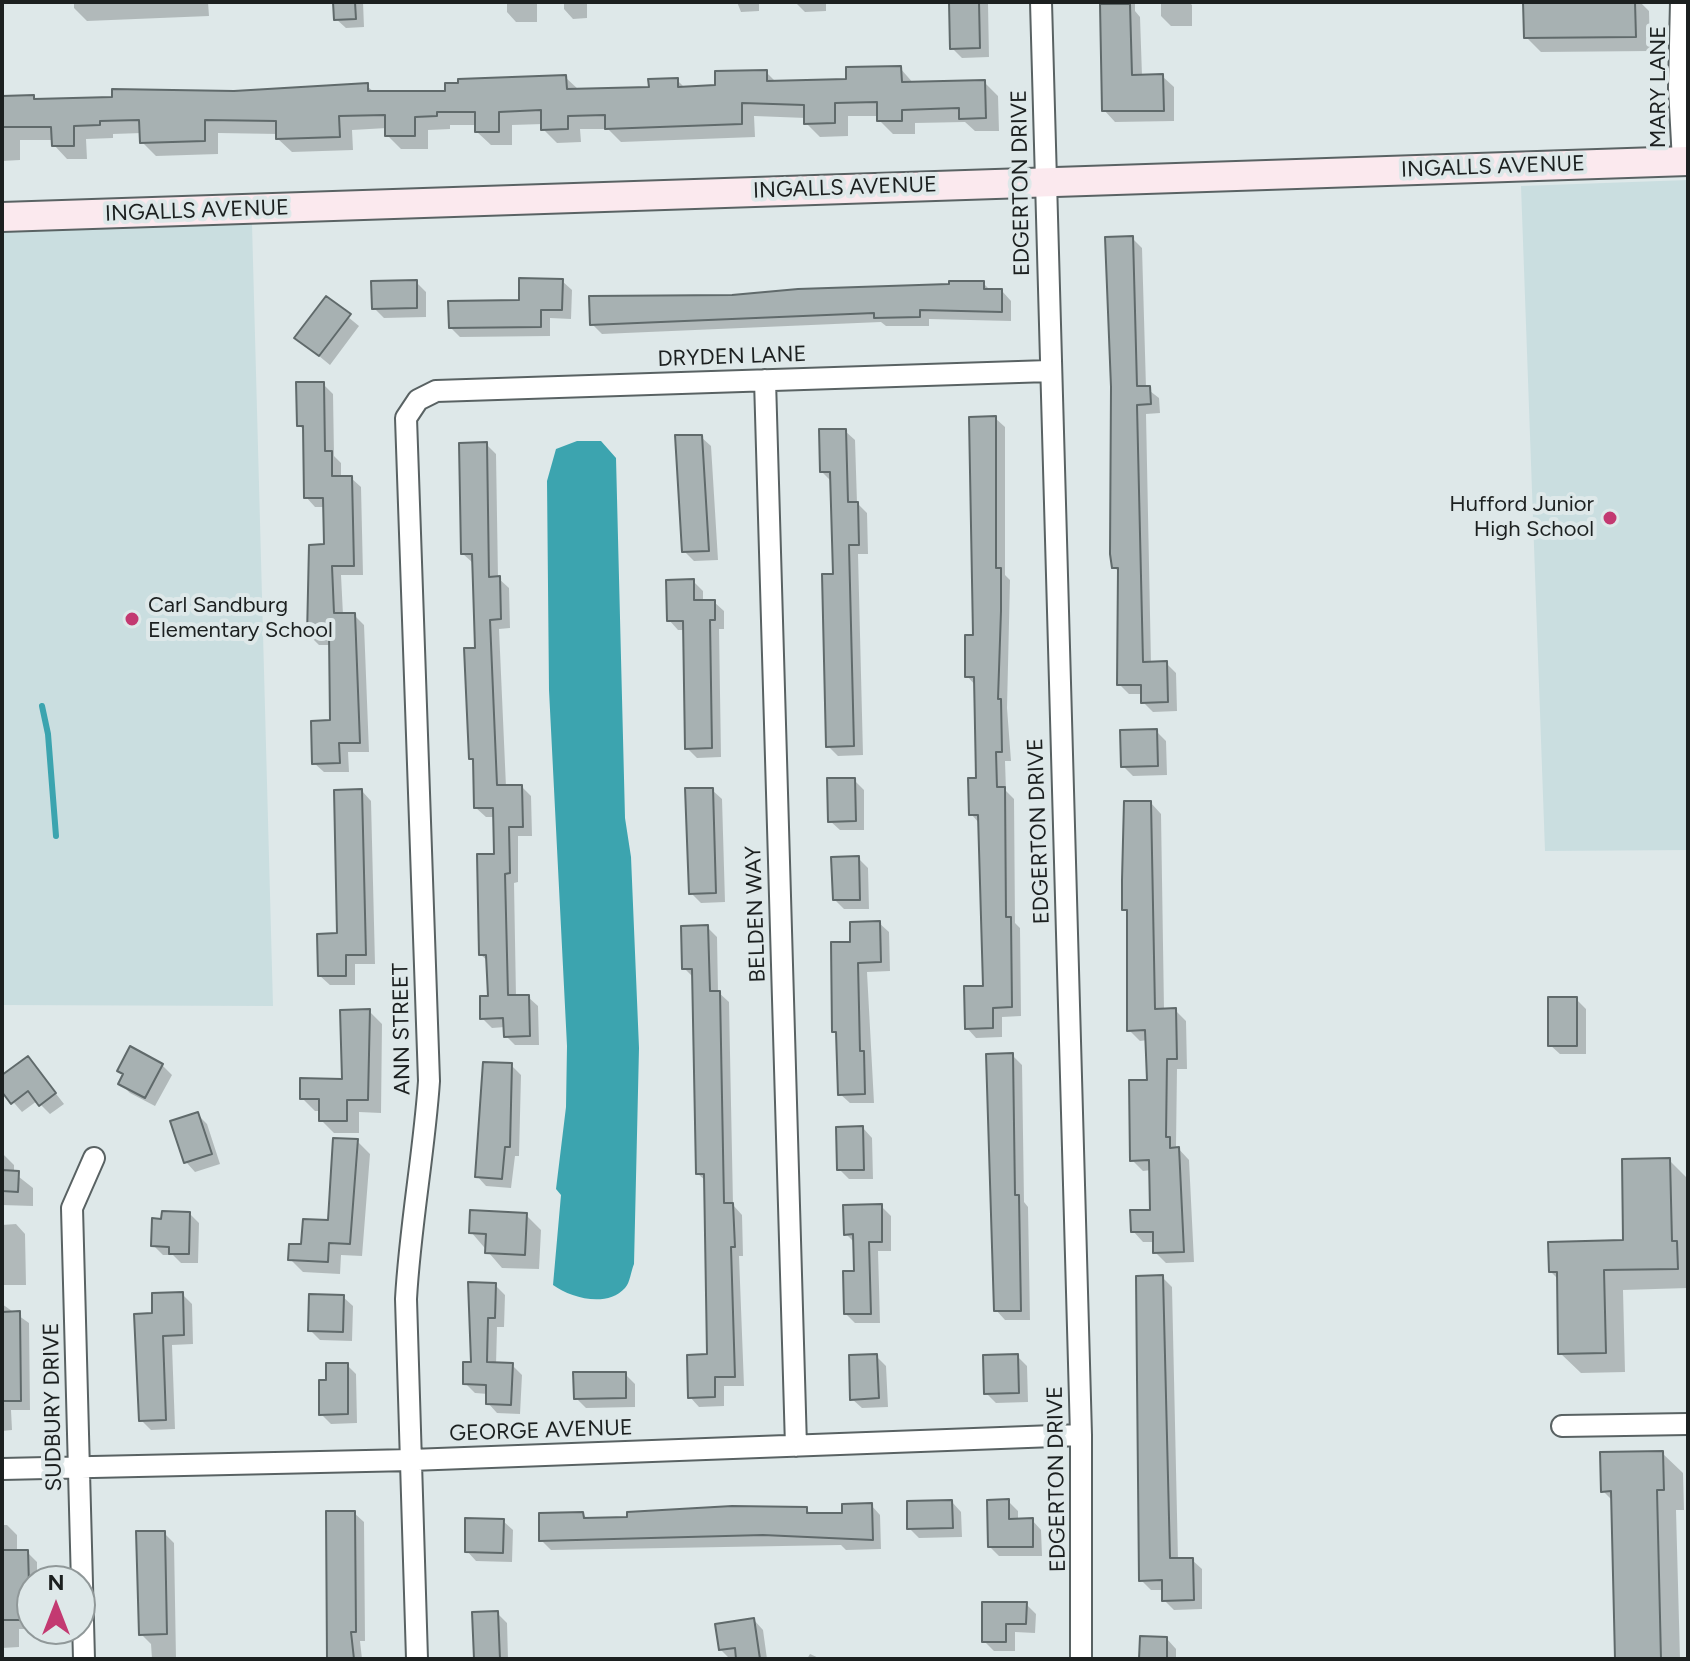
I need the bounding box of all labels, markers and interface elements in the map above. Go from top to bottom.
street label: MARY LANE [1646,26,1672,148]
street label: EDGERTON DRIVE [1006,90,1036,276]
street label: INGALLS AVENUE [1401,151,1585,183]
street label: INGALLS AVENUE [753,172,937,204]
street label: INGALLS AVENUE [105,195,289,227]
street label: DRYDEN LANE [657,341,807,373]
place label: Hufford Junior High School [1449,492,1594,544]
marker: Hufford Junior High School [1601,509,1619,527]
place label: Carl Sandburg Elementary School [148,593,333,644]
marker: Carl Sandburg Elementary School [123,610,141,628]
street label: EDGERTON DRIVE [1023,737,1055,925]
street label: BELDEN WAY [740,845,772,983]
street label: ANN STREET [388,963,416,1095]
street label: SUDBURY DRIVE [38,1322,68,1492]
street label: EDGERTON DRIVE [1042,1386,1072,1572]
street label: GEORGE AVENUE [449,1415,633,1447]
north arrow [16,1565,96,1645]
text: N [47,1569,65,1596]

